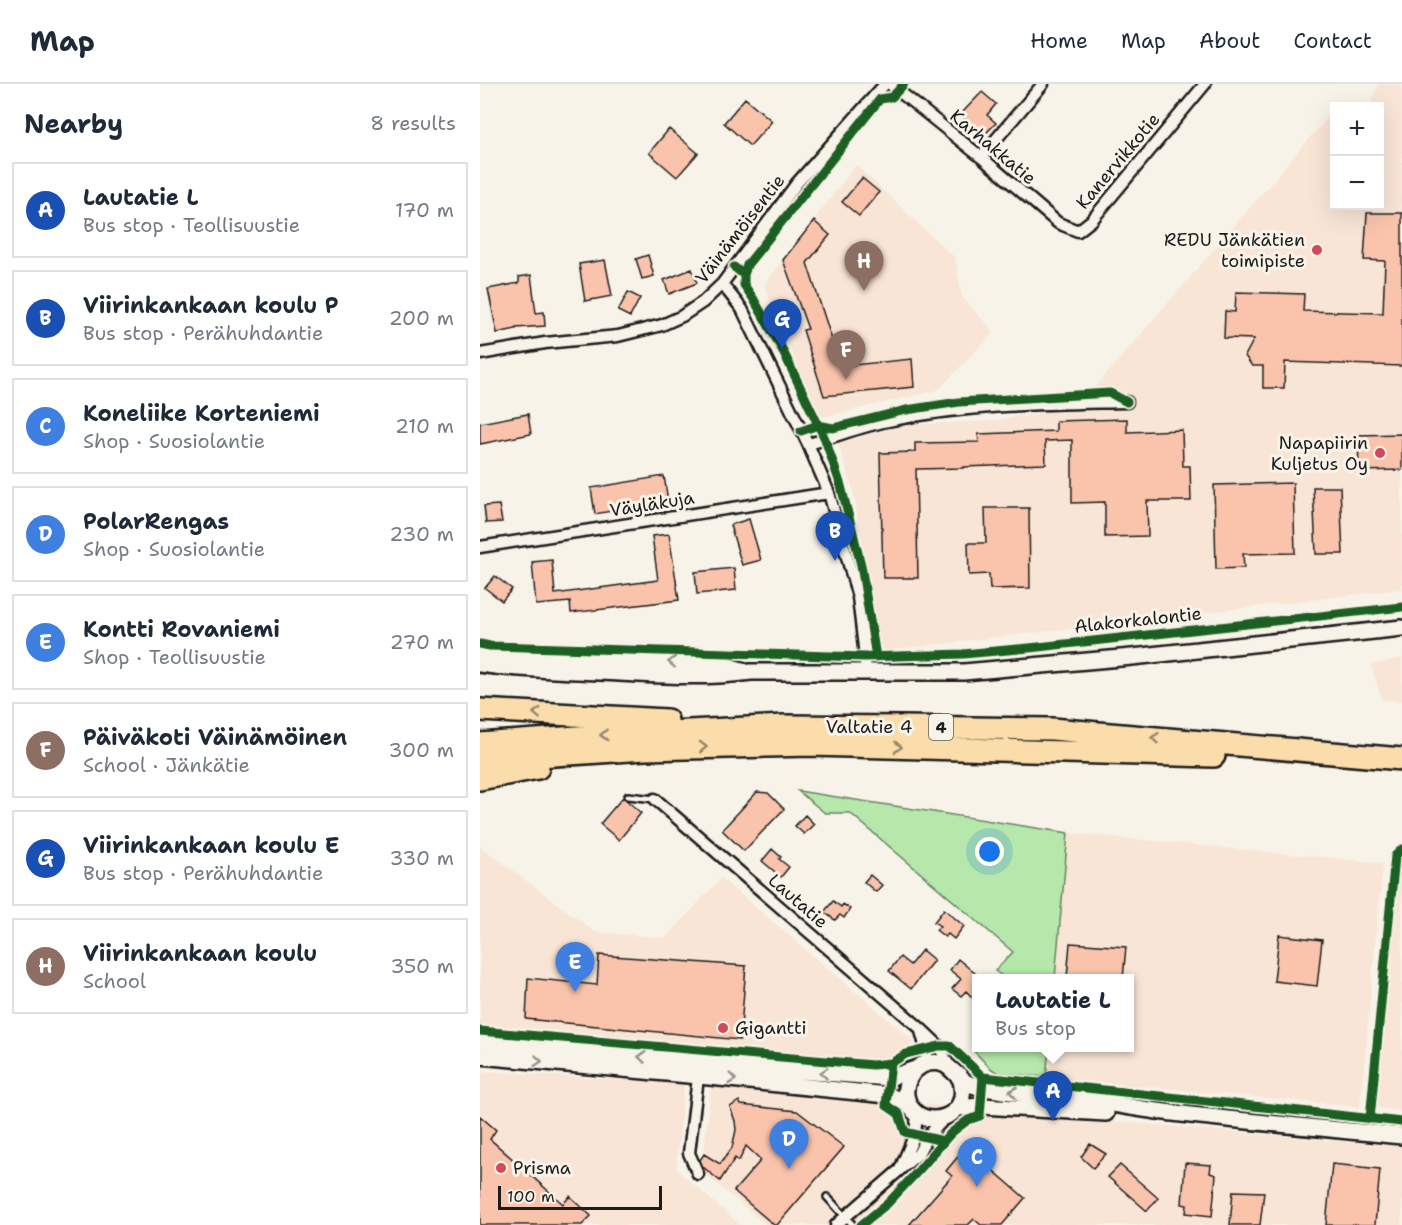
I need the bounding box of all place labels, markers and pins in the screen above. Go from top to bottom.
place label: REDU Jänkätien toimipiste [1164,228,1305,273]
pin: H [844,242,884,291]
marker: REDU Jänkätien toimipiste [1310,243,1324,257]
pin: G [762,300,802,349]
pin: F [826,330,866,380]
place label: Napapiirin Kuljetus Oy [1271,431,1368,476]
marker: Napapiirin Kuljetus Oy [1373,446,1387,460]
pin: B [816,512,854,561]
pin: E [556,942,595,992]
place label: Gigantti [735,1016,807,1040]
marker: Gigantti [716,1021,730,1035]
pin: A [1034,1072,1072,1121]
pin: D [770,1120,808,1169]
pin: C [958,1138,996,1187]
place label: Prisma [513,1156,571,1180]
marker: Prisma [494,1161,508,1175]

